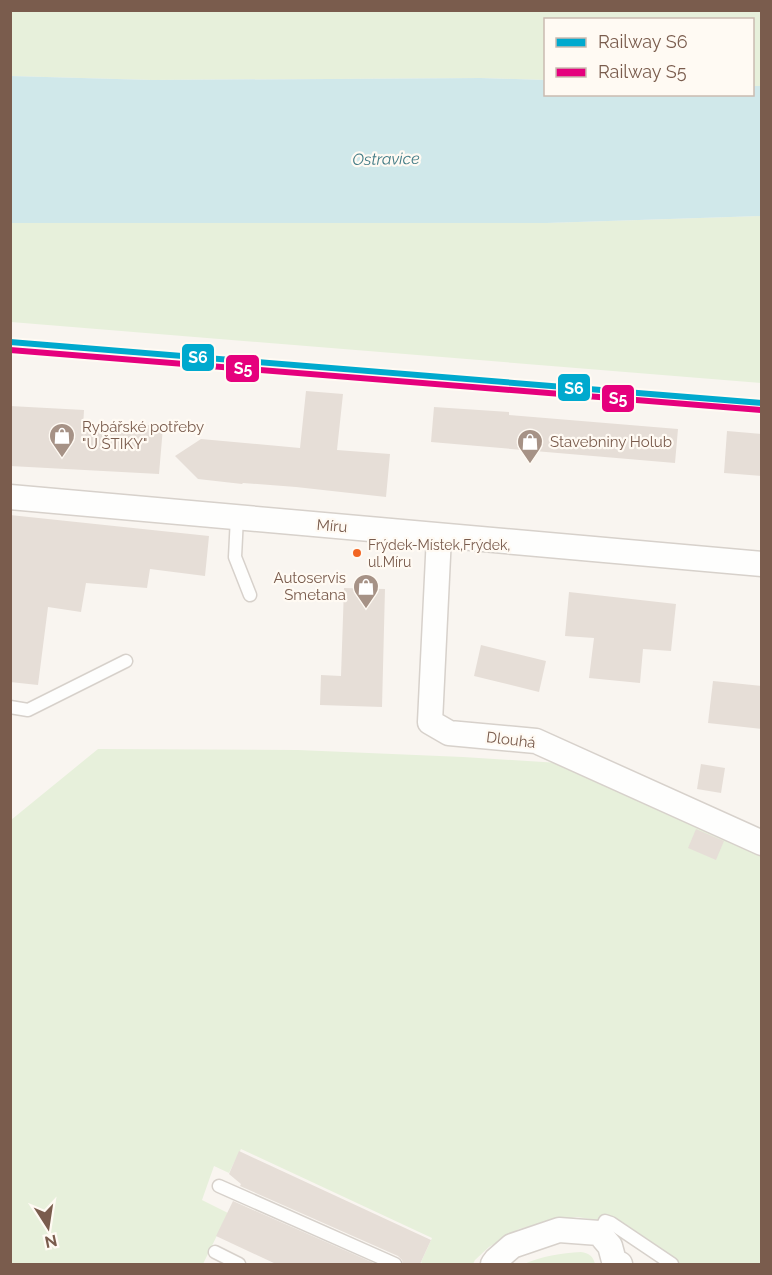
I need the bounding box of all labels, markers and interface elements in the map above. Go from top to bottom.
legend [544,18,754,96]
text: Railway S6 [598,31,688,52]
text: Railway S5 [598,61,687,82]
water label: Ostravice [352,149,420,169]
line badge: S6 [181,343,215,372]
text: S6 [188,348,208,367]
line badge: S5 [225,354,260,383]
text: S5 [234,359,252,378]
line badge: S6 [557,373,591,402]
text: S6 [564,379,584,398]
line badge: S5 [601,384,635,413]
text: S5 [609,389,627,408]
place label: Rybářské potřeby "U ŠTIKY" [82,418,204,453]
shop icon: Rybářské potřeby "U ŠTIKY" [47,421,77,459]
shop icon: Stavebniny Holub [515,427,545,465]
place label: Stavebniny Holub [550,433,672,451]
street label: Míru [316,516,348,536]
place label: Frýdek-Místek,Frýdek, ul.Míru [368,537,510,570]
marker: Frýdek-Místek,Frýdek, ul.Míru [351,547,363,559]
place label: Autoservis Smetana [273,569,346,604]
shop icon: Autoservis Smetana [351,572,381,610]
street label: Dlouhá [485,728,537,752]
north arrow [18,1197,78,1257]
text: N [43,1231,59,1252]

